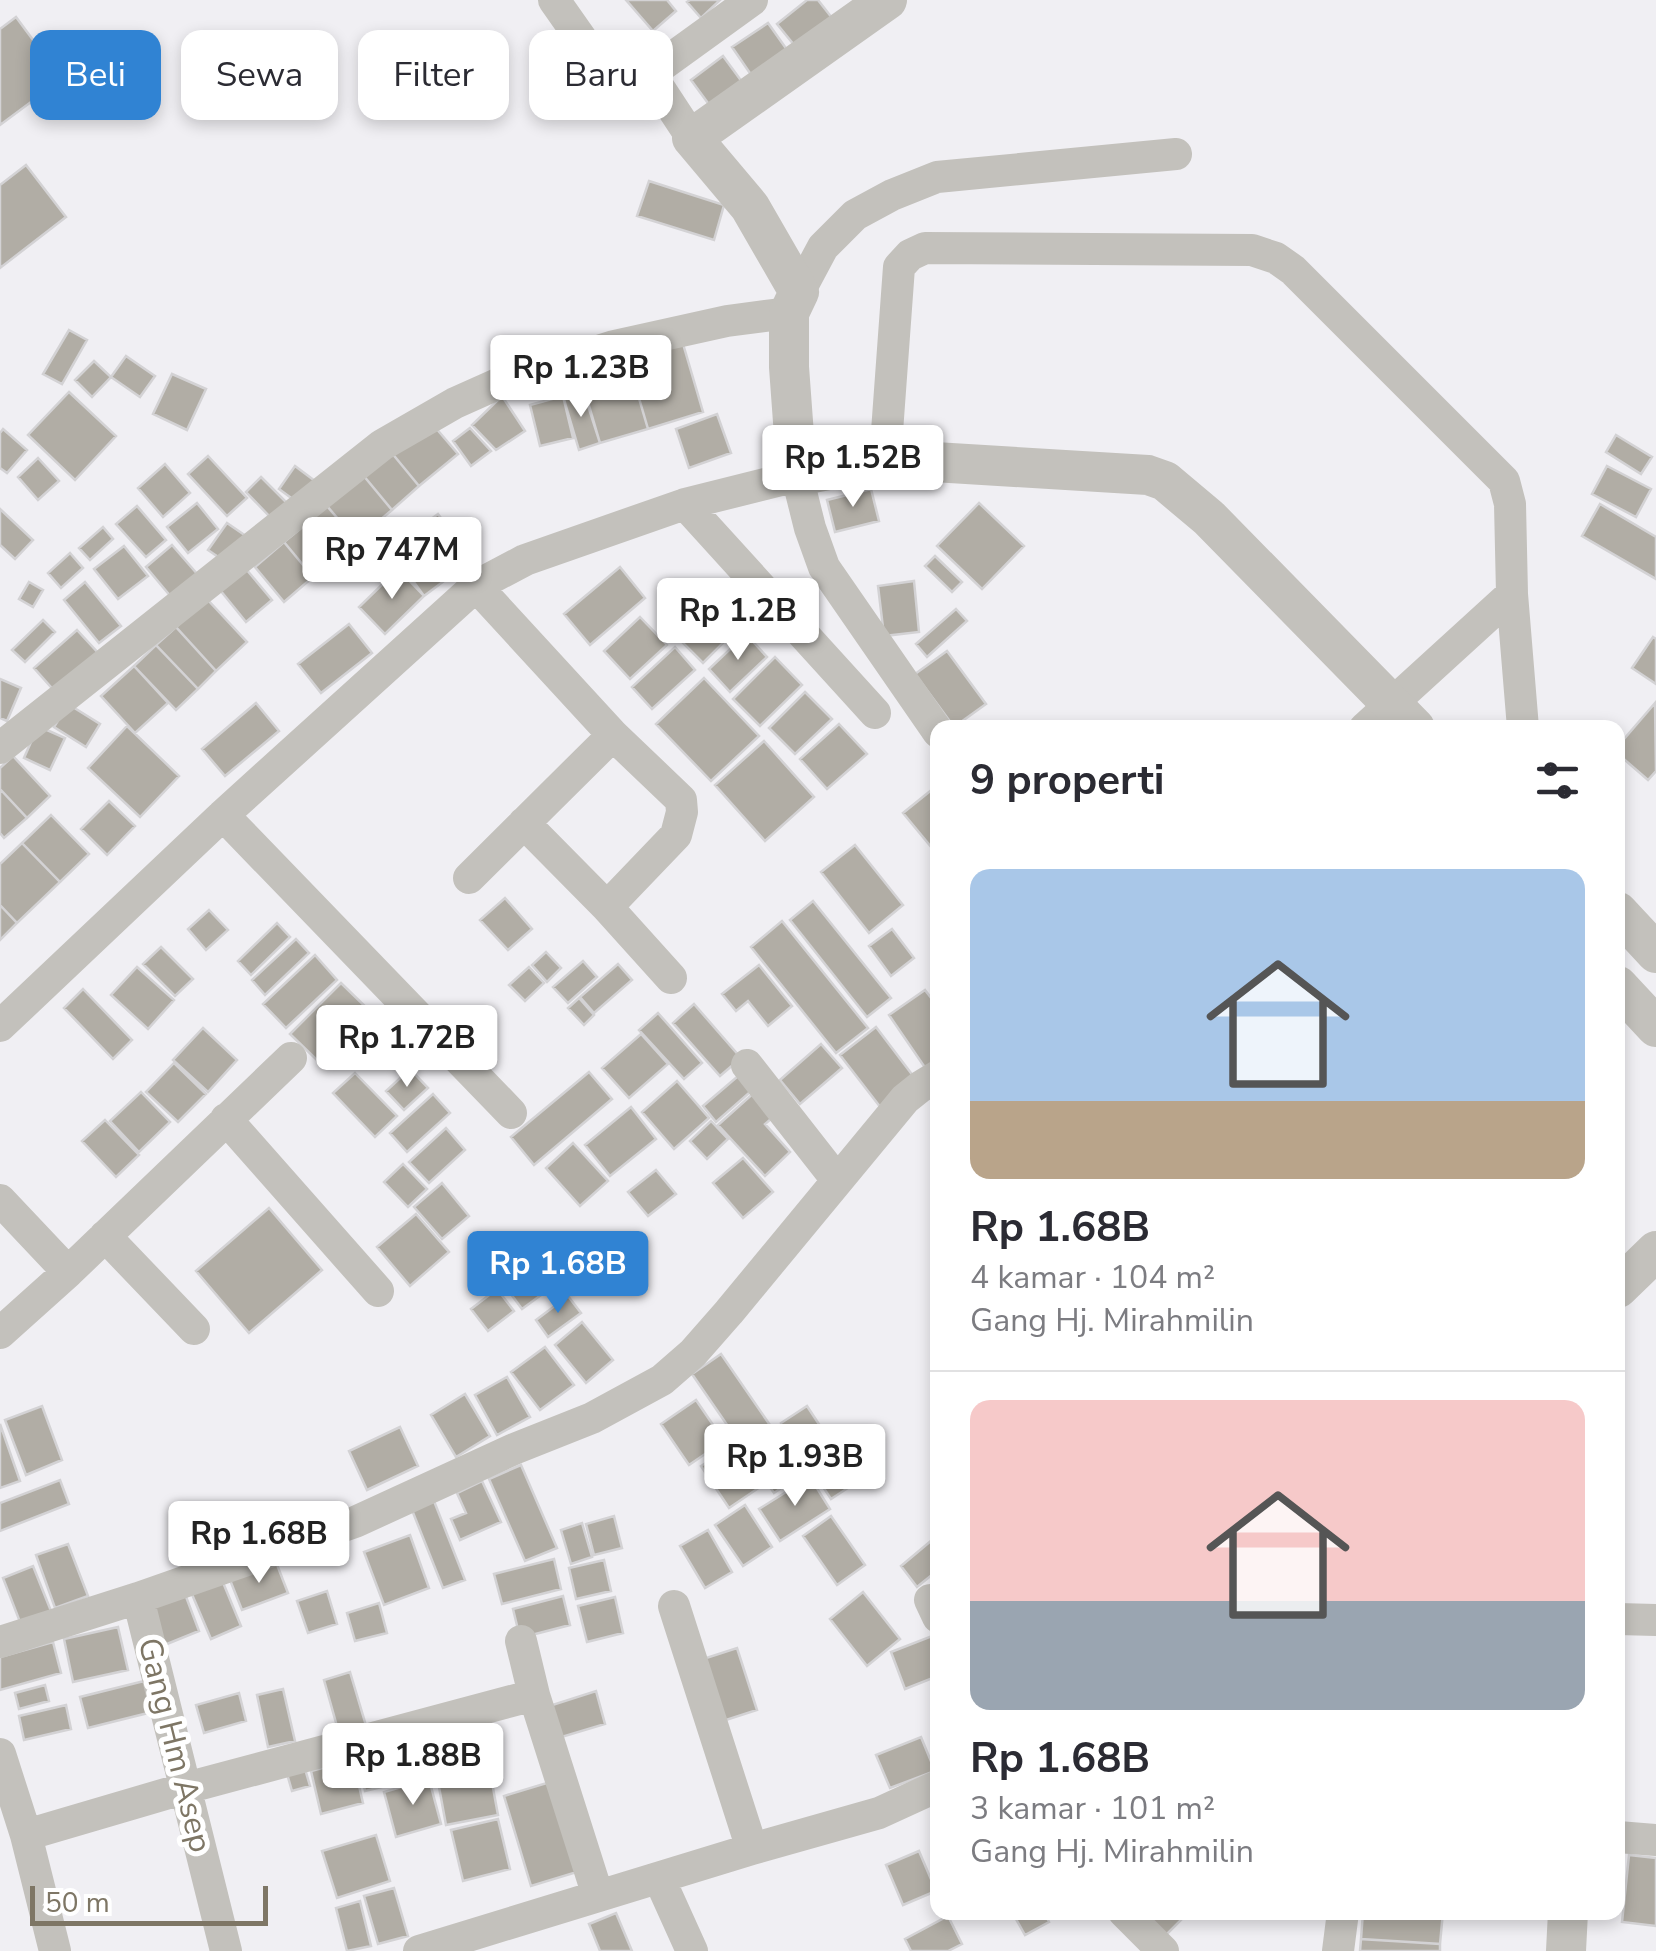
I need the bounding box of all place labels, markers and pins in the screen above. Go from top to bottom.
pin: Rp 1.23B [478,335,684,420]
pin: Rp 1.52B [750,425,956,510]
pin: Rp 747M [300,517,484,602]
pin: Rp 1.2B [646,578,830,663]
pin: Rp 1.72B [304,1005,510,1090]
pin: Rp 1.68B [455,1231,661,1316]
pin: Rp 1.93B [692,1424,898,1509]
pin: Rp 1.68B [156,1501,362,1586]
pin: Rp 1.88B [310,1723,516,1808]

